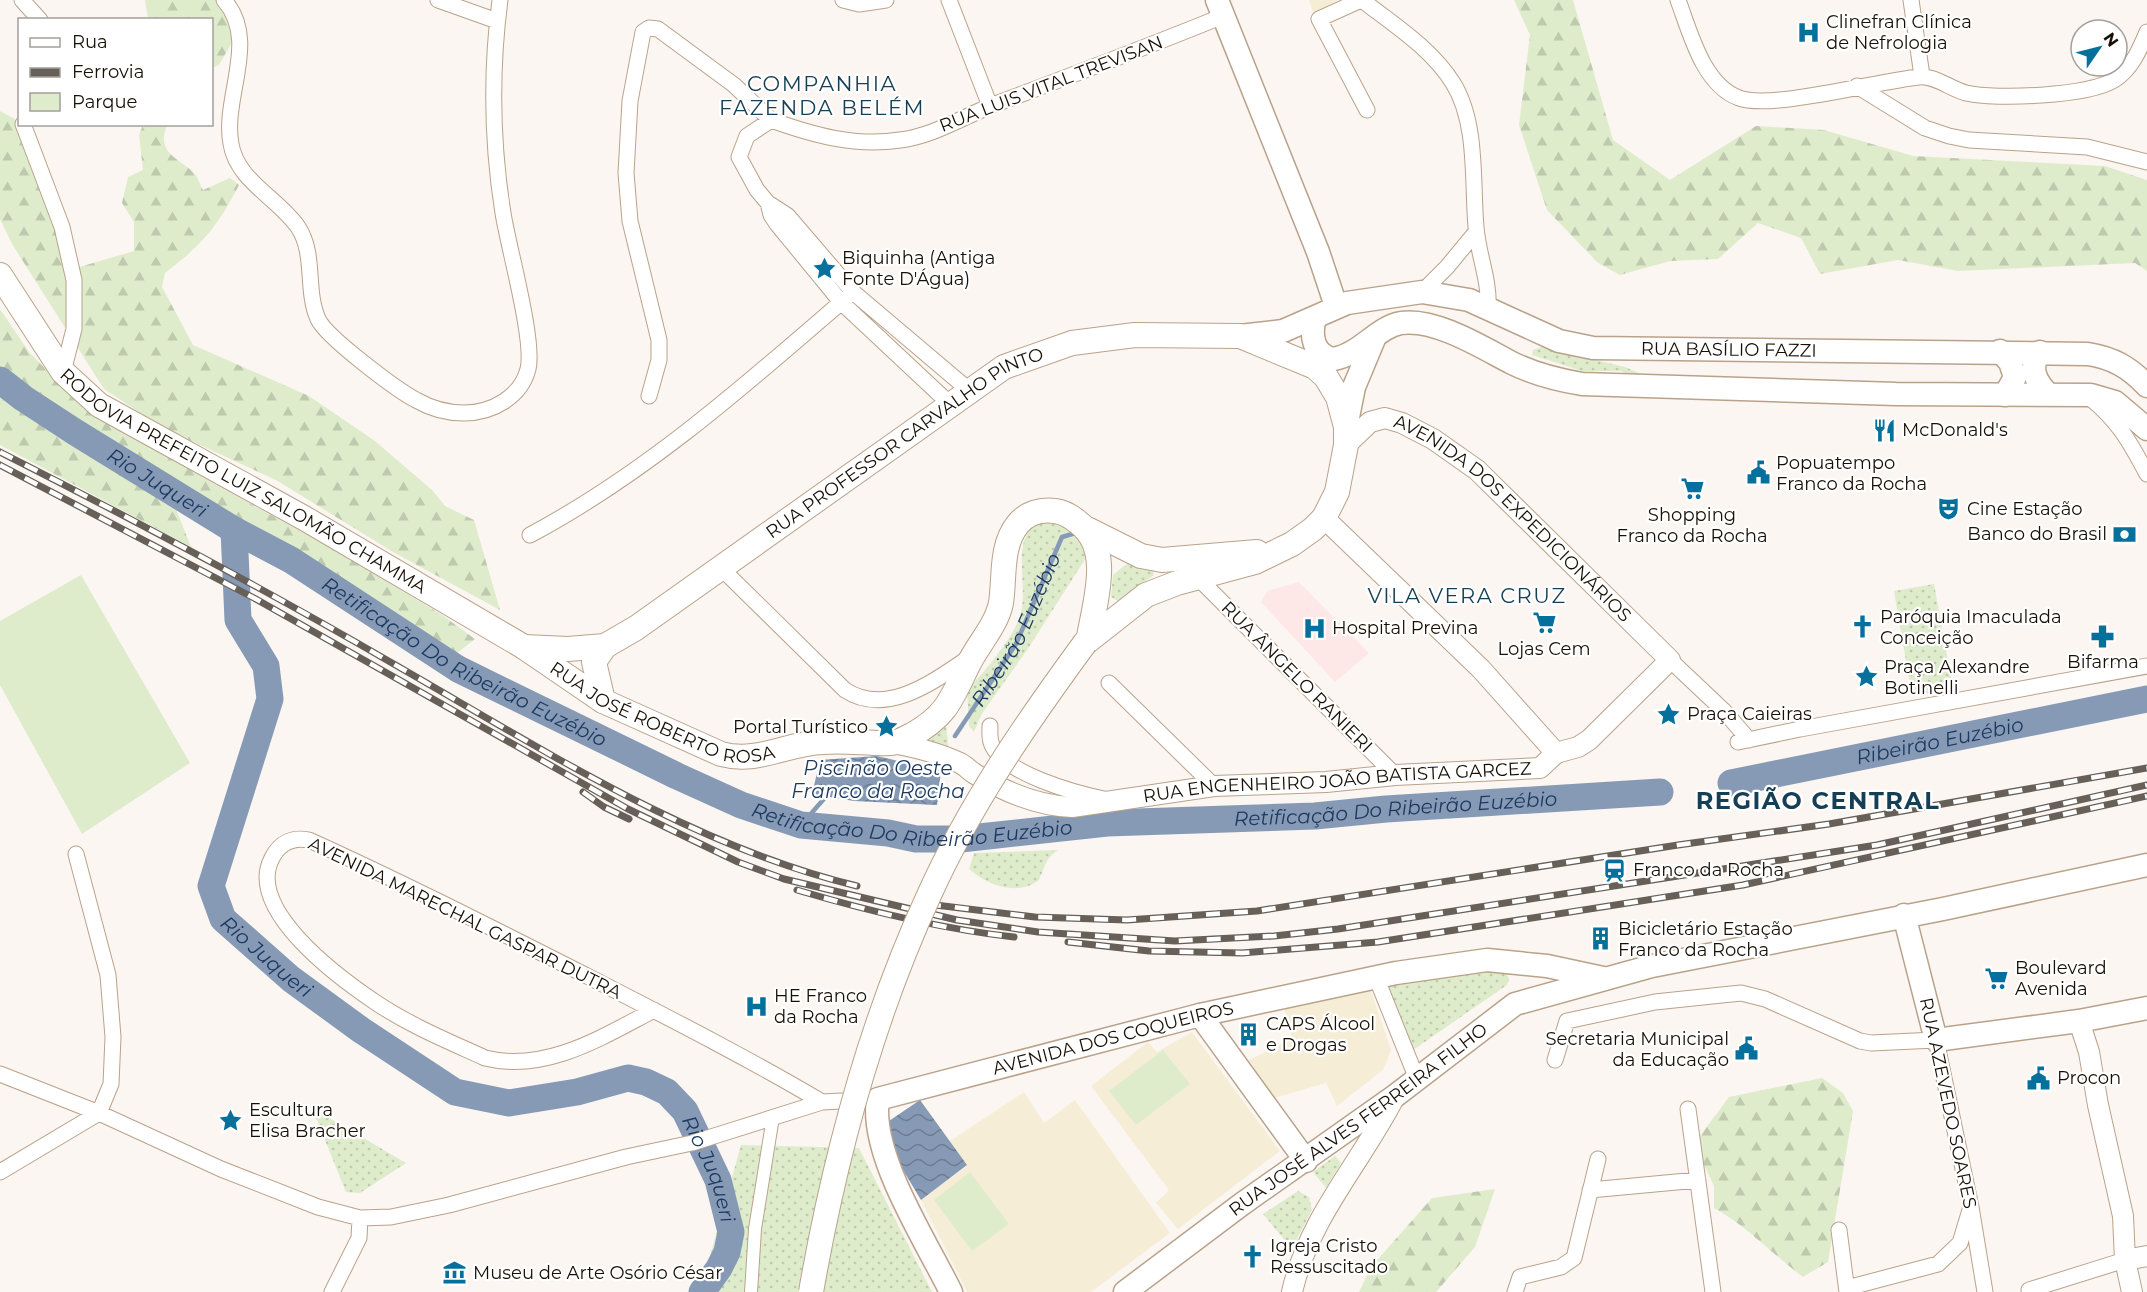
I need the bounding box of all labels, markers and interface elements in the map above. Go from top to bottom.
place label: Clinefran Clínica de Nefrologia [1826,11,1972,54]
legend [18,18,213,126]
north arrow [2069,18,2129,78]
hospital icon: Clinefran Clínica de Nefrologia [1795,19,1821,45]
text: N [2099,29,2122,50]
text: Rua [72,31,108,53]
street label: RUA LUIS VITAL TREVISAN [936,31,1166,137]
text: Ferrovia [72,61,144,83]
district label: COMPANHIA FAZENDA BELÉM [719,71,925,120]
text: Parque [72,91,138,113]
place label: Biquinha (Antiga Fonte D'Água) [842,247,995,290]
place icon: Biquinha (Antiga Fonte D'Água) [811,255,837,281]
street label: RUA BASÍLIO FAZZI [1641,338,1817,362]
street label: RUA PROFESSOR CARVALHO PINTO [762,343,1046,543]
street label: RODOVIA PREFEITO LUIZ SALOMÃO CHAMMA [55,364,430,598]
street label: AVENIDA DOS EXPEDICIONÁRIOS [1391,410,1636,627]
restaurant icon: McDonald's [1871,417,1897,443]
place label: McDonald's [1902,419,2008,441]
water label: Rio Juqueri [103,443,212,523]
place label: Popuatempo Franco da Rocha [1776,452,1927,495]
public building icon: Popuatempo Franco da Rocha [1745,460,1771,486]
supermarket icon: Shopping Franco da Rocha [1679,476,1705,502]
theatre icon: Cine Estação [1936,496,1962,522]
place label: Cine Estação [1967,498,2083,520]
place label: Shopping Franco da Rocha [1616,504,1768,547]
bank icon: Banco do Brasil [2112,521,2138,547]
place label: Banco do Brasil [1967,523,2107,545]
water label: Ribeirão Euzébio [966,549,1066,711]
water label: Retificação Do Ribeirão Euzébio [317,572,611,752]
district label: VILA VERA CRUZ [1367,583,1567,608]
street label: RUA ÂNGELO RANIERI [1217,597,1377,757]
place label: Paróquia Imaculada Conceição [1880,606,2062,649]
supermarket icon: Lojas Cem [1531,610,1557,636]
church icon: Paróquia Imaculada Conceição [1849,614,1875,640]
hospital icon: Hospital Previna [1301,615,1327,641]
place label: Hospital Previna [1332,617,1478,639]
pharmacy icon: Bifarma [2090,623,2116,649]
place label: Lojas Cem [1497,638,1591,660]
place label: Bifarma [2067,651,2139,673]
place label: Praça Alexandre Botinelli [1884,656,2030,699]
street label: RUA JOSÉ ROBERTO ROSA [546,657,777,768]
place icon: Praça Alexandre Botinelli [1853,664,1879,690]
place icon: Praça Caieiras [1656,701,1682,727]
place label: Praça Caieiras [1687,703,1812,725]
water label: Ribeirão Euzébio [1854,712,2026,769]
place icon: Portal Turístico [873,714,899,740]
place label: Portal Turístico [733,716,868,738]
water label: Piscinão Oeste Franco da Rocha [791,756,965,803]
street label: RUA ENGENHEIRO JOÃO BATISTA GARCEZ [1142,757,1532,807]
water label: Retificação Do Ribeirão Euzébio [1233,786,1558,831]
district label: REGIÃO CENTRAL [1696,786,1940,815]
water label: Retificação Do Ribeirão Euzébio [749,797,1073,851]
street label: AVENIDA MARECHAL GASPAR DUTRA [305,832,625,1004]
station icon: Franco da Rocha [1602,857,1628,883]
place label: Franco da Rocha [1633,859,1784,881]
water label: Rio Juqueri [216,911,318,1003]
place label: Bicicletário Estação Franco da Rocha [1618,918,1793,961]
building icon: Bicicletário Estação Franco da Rocha [1587,926,1613,952]
place label: Boulevard Avenida [2015,957,2107,1000]
supermarket icon: Boulevard Avenida [1984,965,2010,991]
place label: HE Franco da Rocha [774,985,867,1028]
hospital icon: HE Franco da Rocha [743,993,769,1019]
street label: RUA AZEVEDO SOARES [1915,995,1981,1211]
street label: AVENIDA DOS COQUEIROS [990,997,1236,1080]
place label: CAPS Álcool e Drogas [1266,1013,1375,1056]
street label: RUA JOSÉ ALVES FERREIRA FILHO [1225,1018,1492,1221]
building icon: CAPS Álcool e Drogas [1235,1021,1261,1047]
place label: Secretaria Municipal da Educação [1546,1028,1729,1071]
public building icon: Secretaria Municipal da Educação [1734,1036,1760,1062]
public building icon: Procon [2026,1065,2052,1091]
place label: Procon [2057,1067,2121,1089]
place label: Escultura Elisa Bracher [249,1099,366,1142]
place icon: Escultura Elisa Bracher [218,1107,244,1133]
water label: Rio Juqueri [677,1112,740,1225]
place label: Igreja Cristo Ressuscitado [1270,1235,1388,1278]
church icon: Igreja Cristo Ressuscitado [1239,1243,1265,1269]
museum icon: Museu de Arte Osório César [442,1260,468,1286]
place label: Museu de Arte Osório César [473,1262,722,1284]

